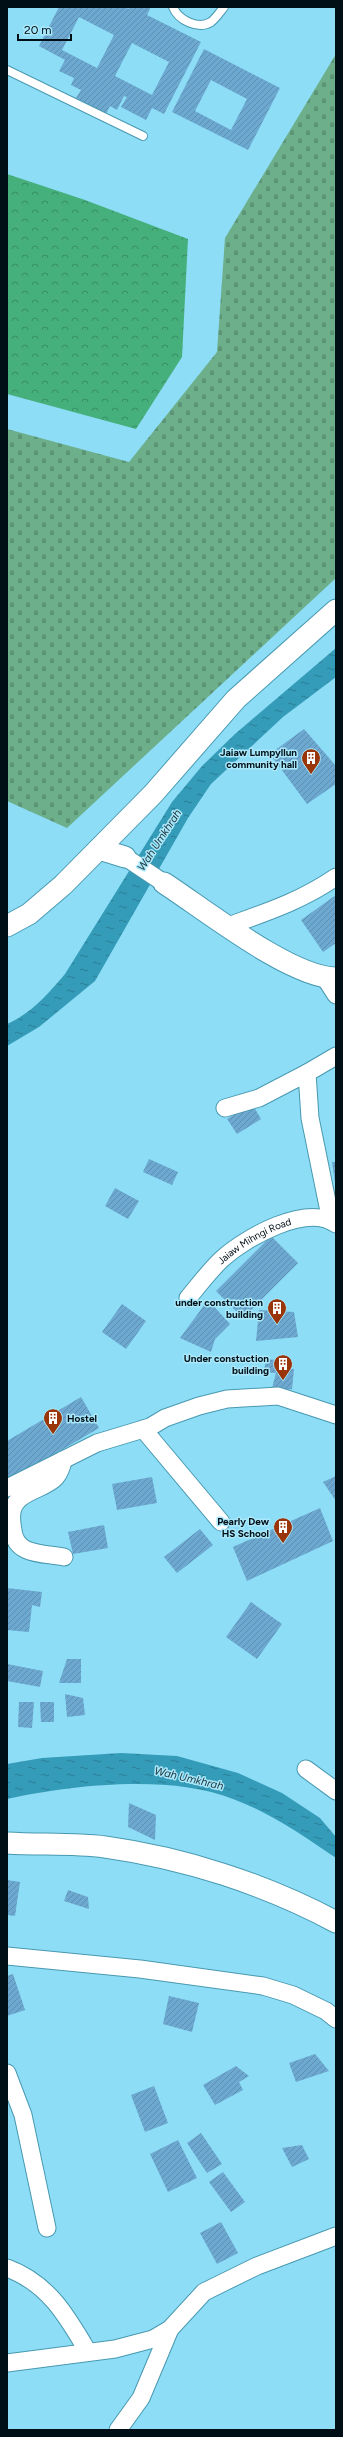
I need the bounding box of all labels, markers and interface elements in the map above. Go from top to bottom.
scale bar [18,16,71,42]
text: 20 m [24,23,52,37]
place label: Jaiaw Lumpyllun community hall [220,746,297,771]
building icon: Jaiaw Lumpyllun community hall [300,747,322,775]
water label: Wah Umkhrah [135,807,184,873]
street label: Jaiaw Mihngi Road [215,1215,293,1267]
place label: under construction building [175,1296,263,1321]
building icon: under construction building [266,1297,288,1325]
place label: Under constuction building [184,1352,269,1377]
building icon: Under constuction building [272,1353,294,1381]
building icon: Hostel [42,1407,64,1435]
place label: Hostel [67,1412,97,1425]
place label: Pearly Dew HS School [217,1515,270,1540]
building icon: Pearly Dew HS School [272,1516,294,1544]
water label: Wah Umkhrah [153,1764,225,1793]

